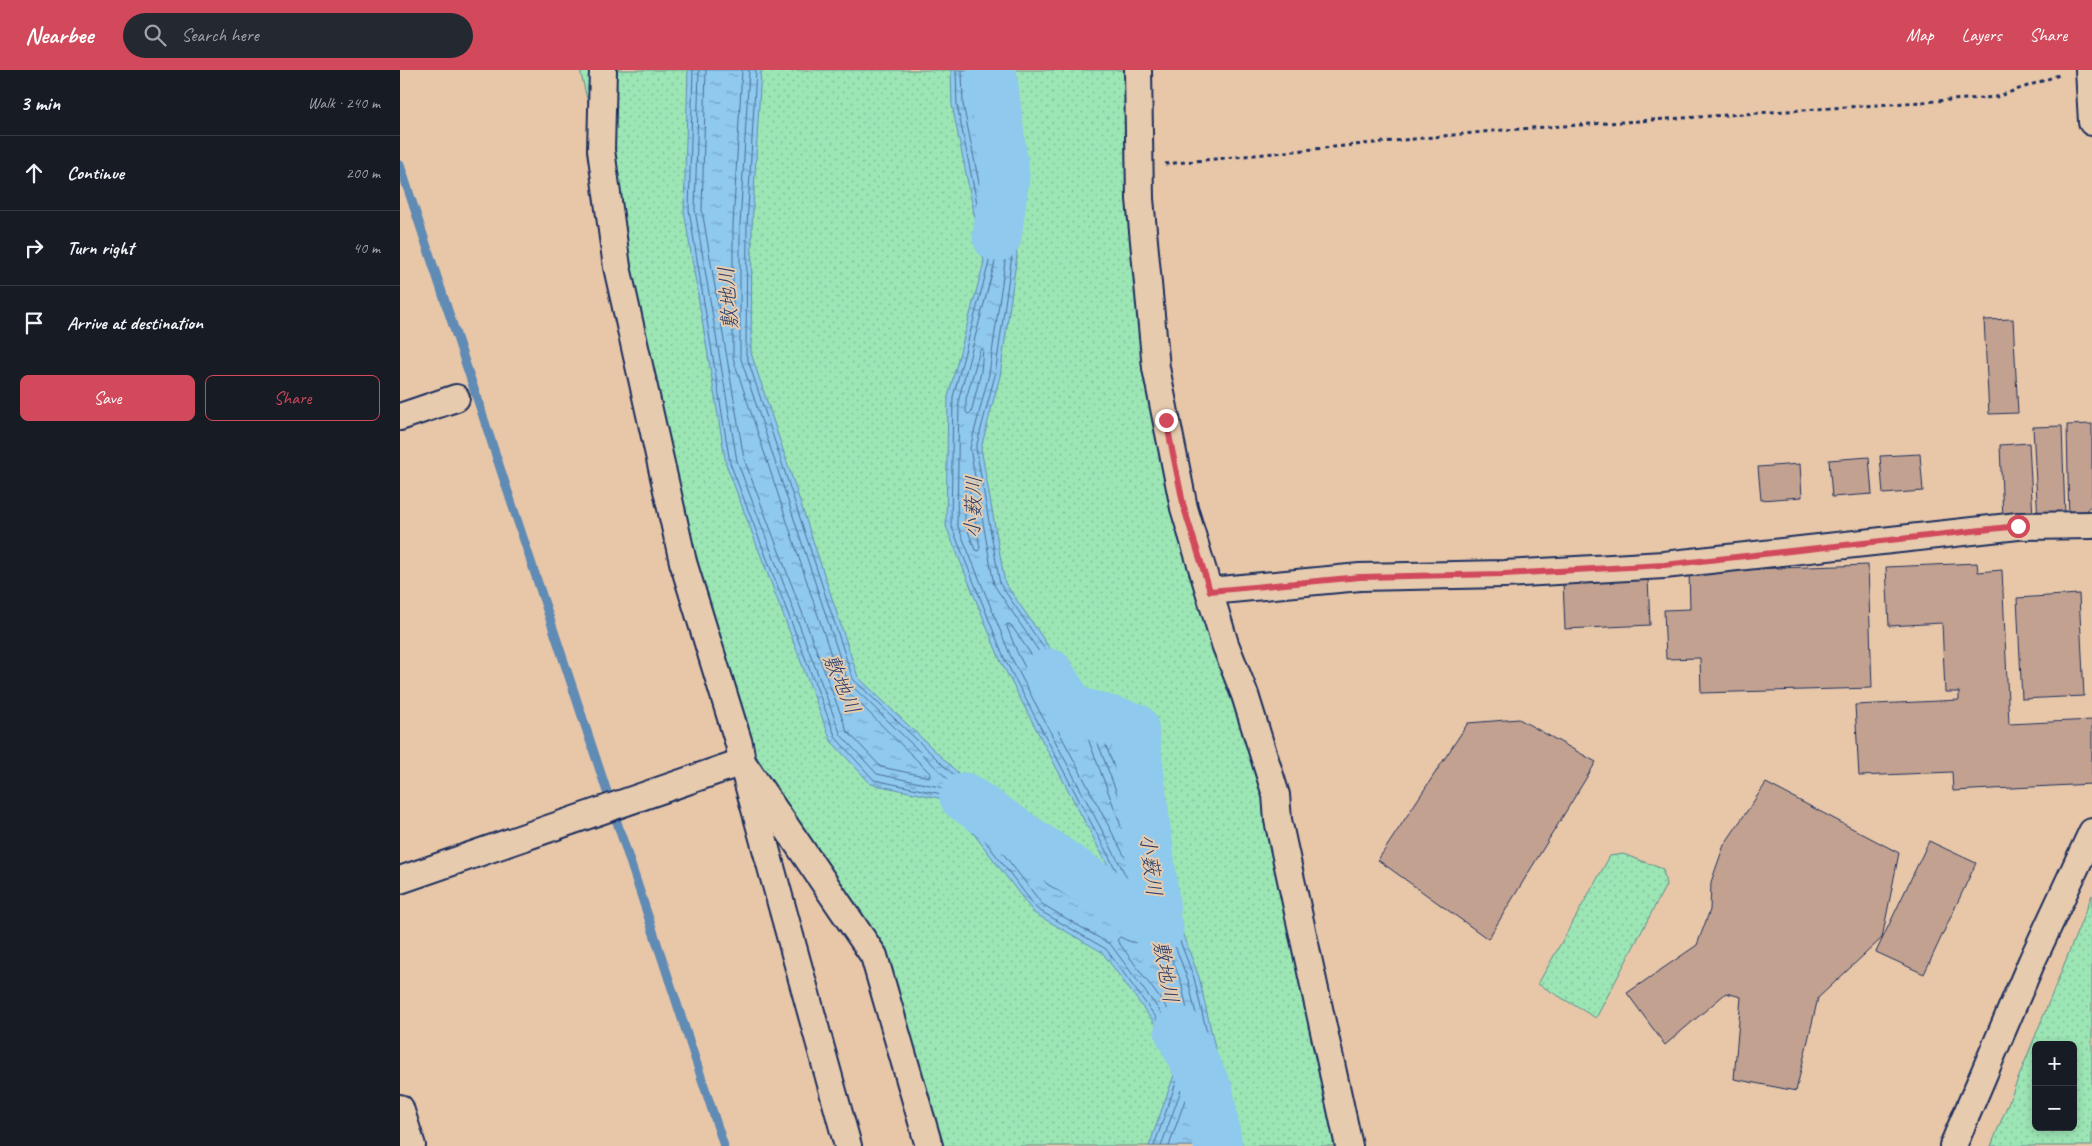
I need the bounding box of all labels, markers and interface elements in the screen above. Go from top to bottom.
search box [123,13,473,58]
text: Nearbee [25,20,93,50]
icon: search [141,21,169,49]
text: Search here [181,23,259,47]
text: Map [1906,24,1934,46]
text: Layers [1962,24,2001,46]
text: Share [2029,24,2067,46]
text: 3 min [20,90,60,116]
text: Walk · 240 m [308,93,380,113]
icon: ahead [20,159,48,187]
text: Continue [67,161,124,185]
text: 200 m [346,163,380,183]
icon: right [20,234,48,262]
text: Turn right [67,236,134,260]
text: 40 m [353,238,380,258]
water label: 敷地川 [713,266,743,330]
icon: arrive [20,309,48,337]
text: Arrive at destination [67,311,203,335]
button: Save [20,375,195,421]
button: Share [205,375,380,421]
route end [1155,409,1178,432]
water label: 小薮川 [959,475,987,539]
route start [2007,515,2030,538]
water label: 敷地川 [818,650,866,718]
water label: 小薮川 [1134,832,1168,898]
water label: 敷地川 [1148,939,1184,1005]
map controls [2032,1041,2077,1131]
button: + [2032,1041,2077,1086]
button: − [2032,1086,2077,1131]

